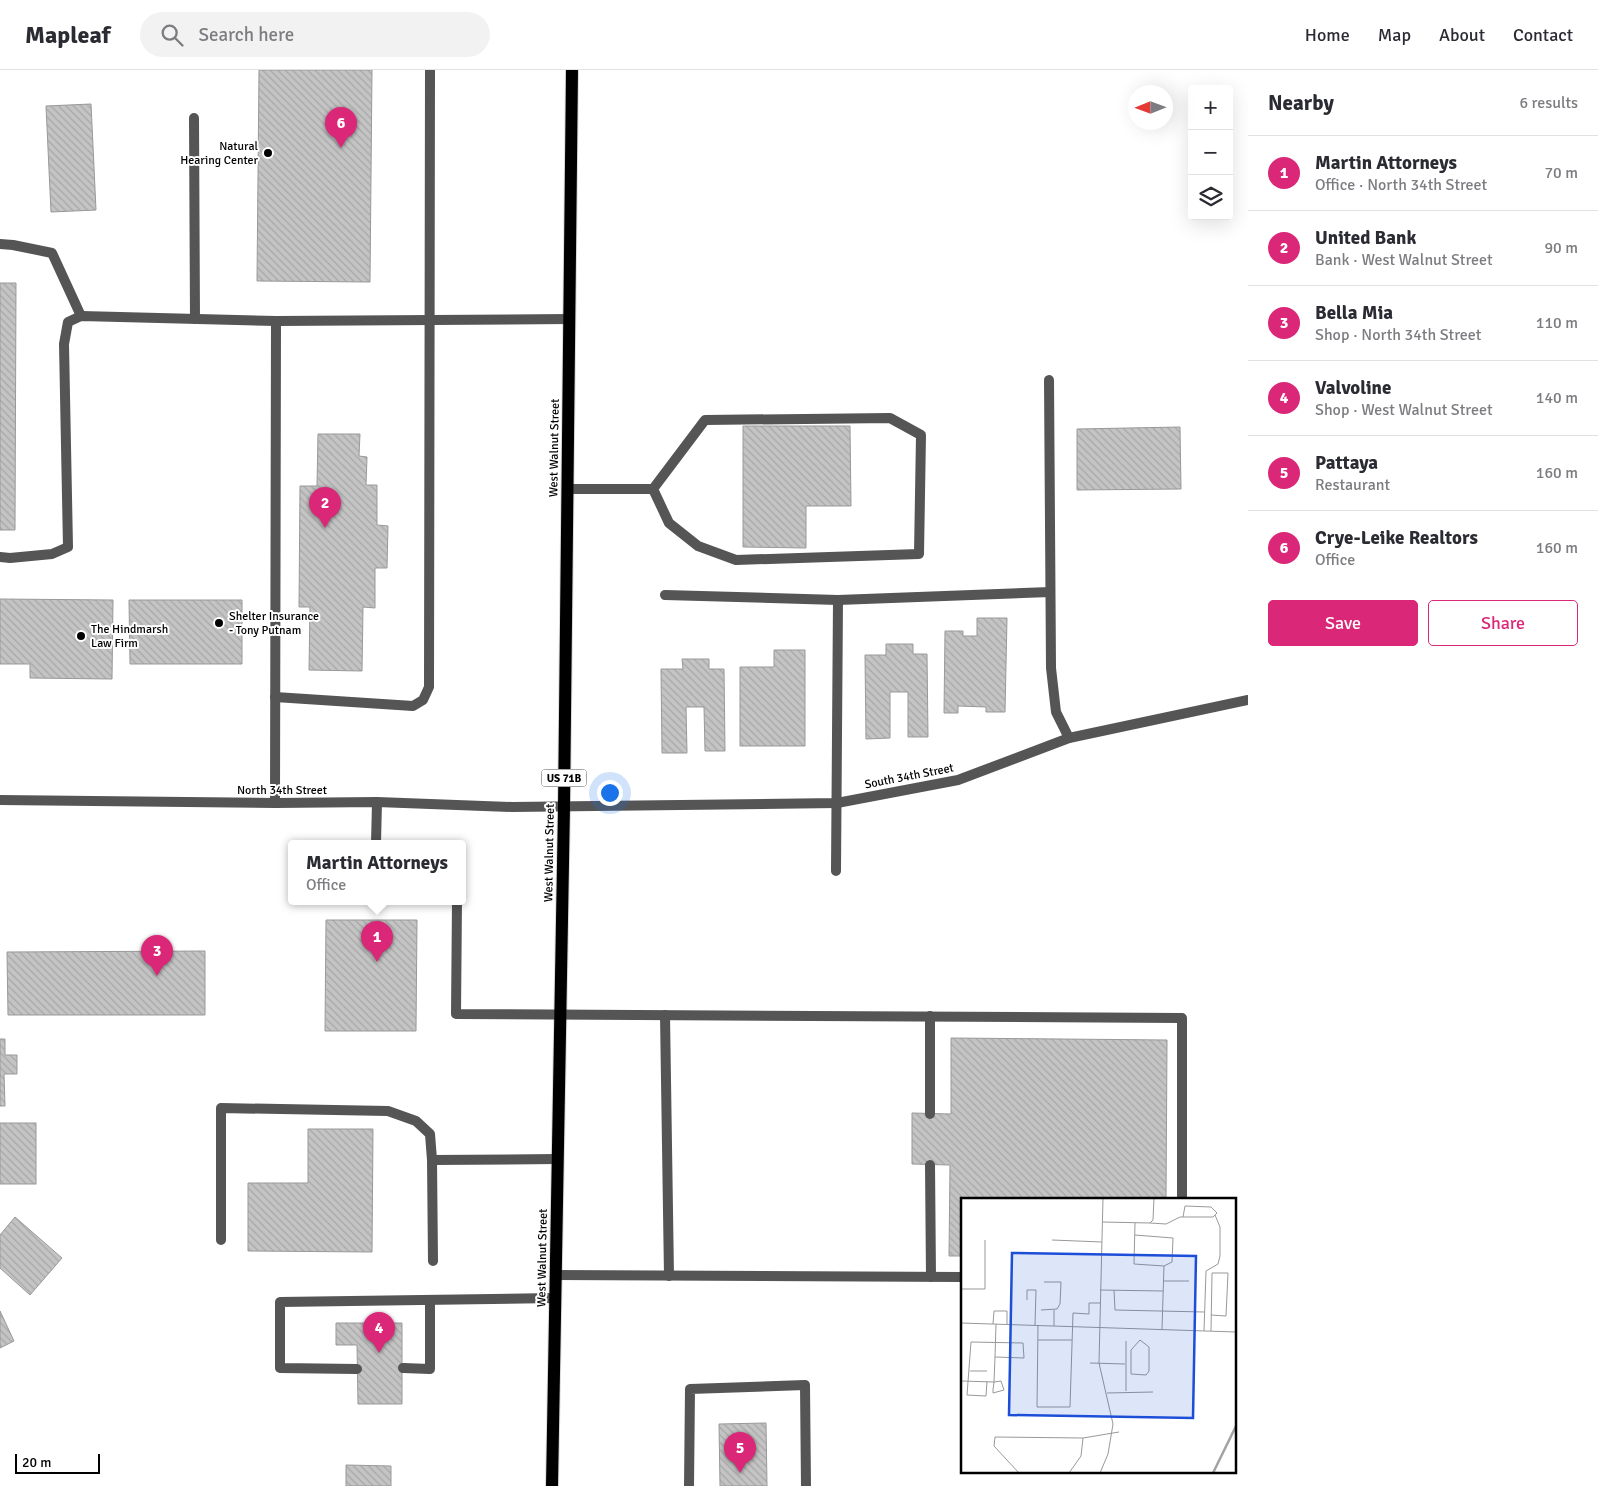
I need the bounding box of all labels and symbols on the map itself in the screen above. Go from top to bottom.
north arrow [1128,85,1173,130]
pin: 6 [325,107,357,148]
place label: Natural Hearing Center [180,139,259,168]
marker: Natural Hearing Center [262,147,274,159]
street label: West Walnut Street [546,399,563,497]
pin: 2 [309,487,341,528]
place label: Shelter Insurance - Tony Putnam [229,609,319,638]
marker: Shelter Insurance - Tony Putnam [213,617,225,629]
place label: The Hindmarsh Law Firm [91,622,168,651]
marker: The Hindmarsh Law Firm [75,630,87,642]
street label: South 34th Street [863,760,955,792]
road number: US 71B [542,770,586,786]
your location [597,780,623,806]
street label: North 34th Street [237,783,327,798]
street label: West Walnut Street [541,804,558,902]
pin: 1 [361,921,393,962]
pin: 3 [141,935,173,976]
inset map [961,1198,1236,1474]
street label: West Walnut Street [534,1209,551,1307]
pin: 4 [363,1312,395,1353]
pin: 5 [724,1432,756,1473]
scale bar [15,1451,100,1474]

